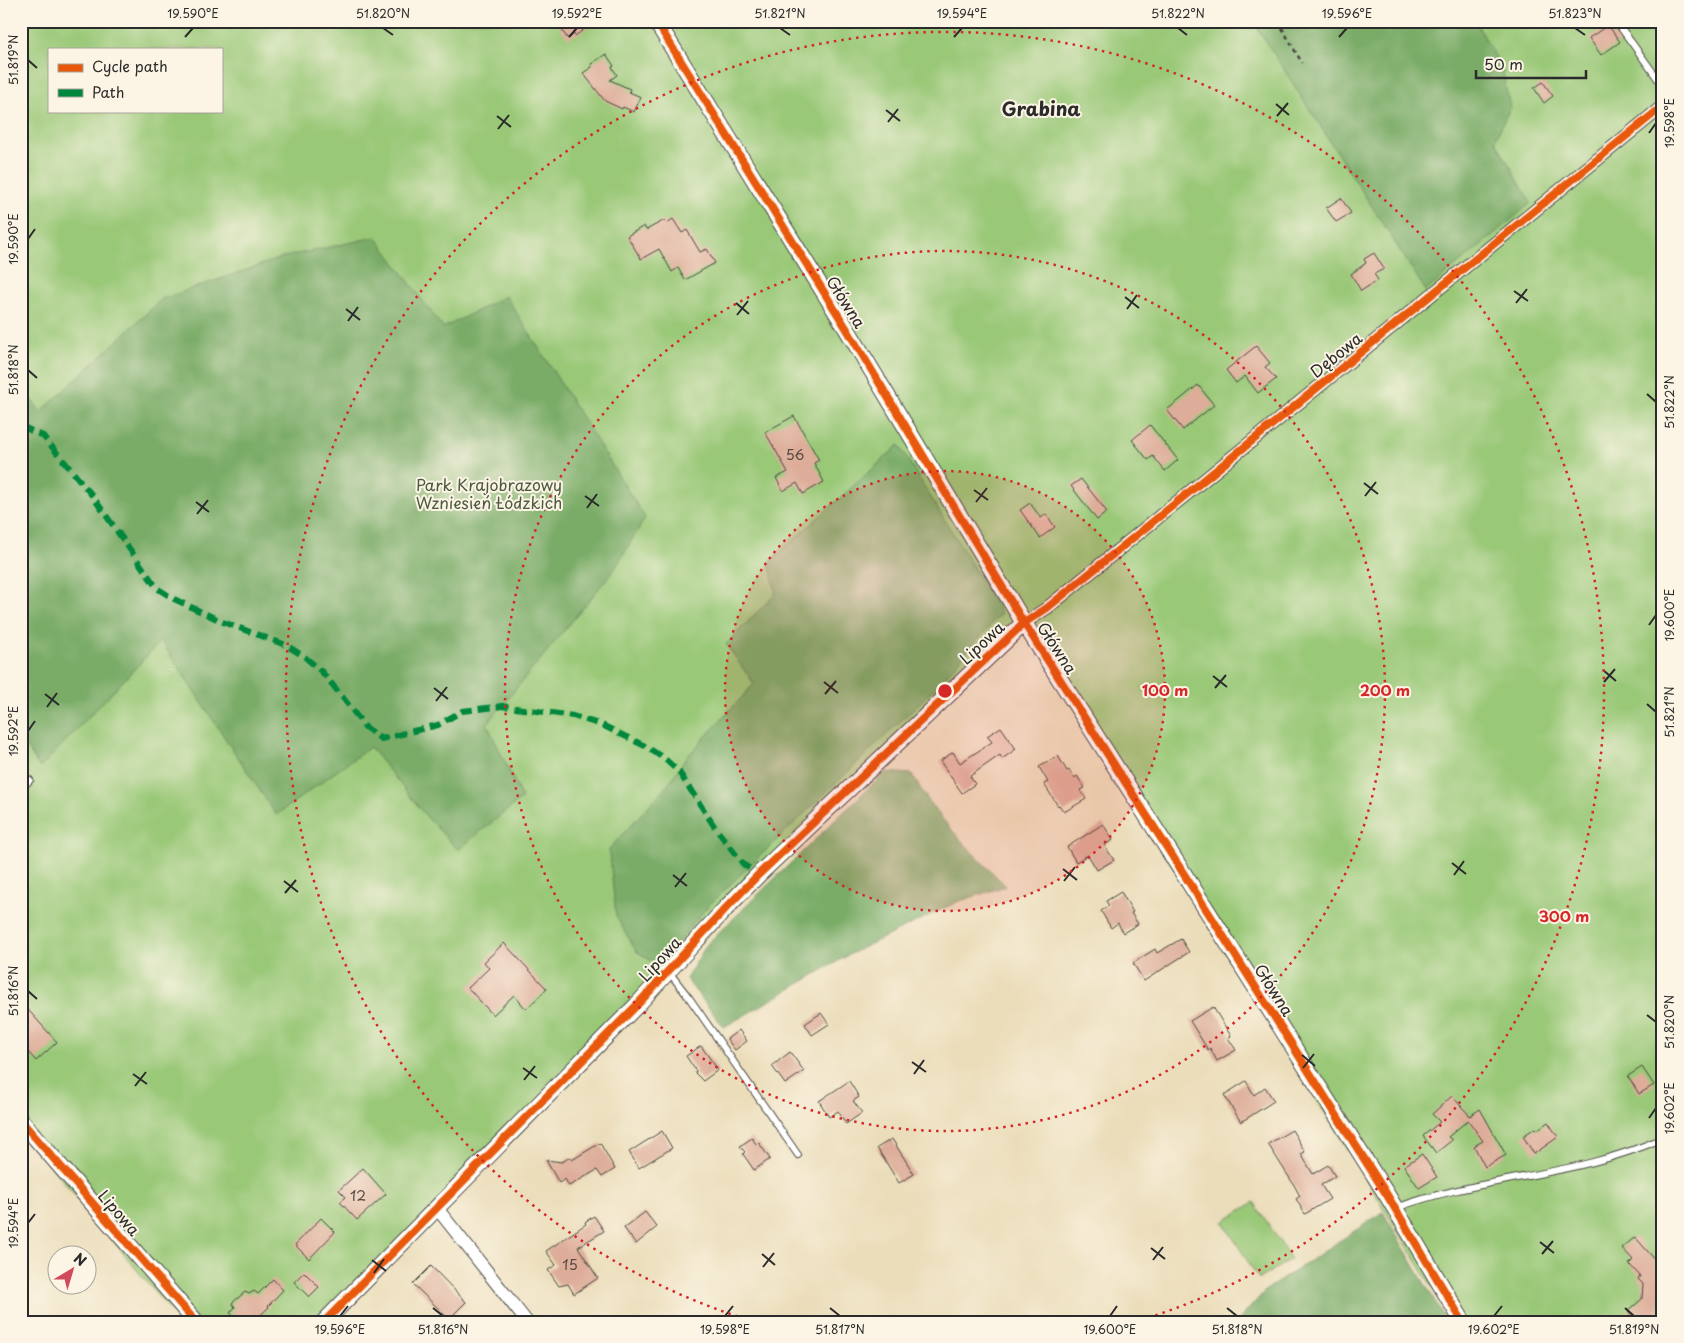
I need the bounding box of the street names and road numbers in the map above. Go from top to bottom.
street label: Główna [821,271,872,332]
street label: Dębowa [1304,326,1367,383]
street label: Lipowa [953,615,1009,669]
street label: Główna [1032,617,1084,678]
street label: Lipowa [632,930,686,986]
street label: Główna [1249,959,1300,1020]
street label: Lipowa [93,1184,147,1241]

